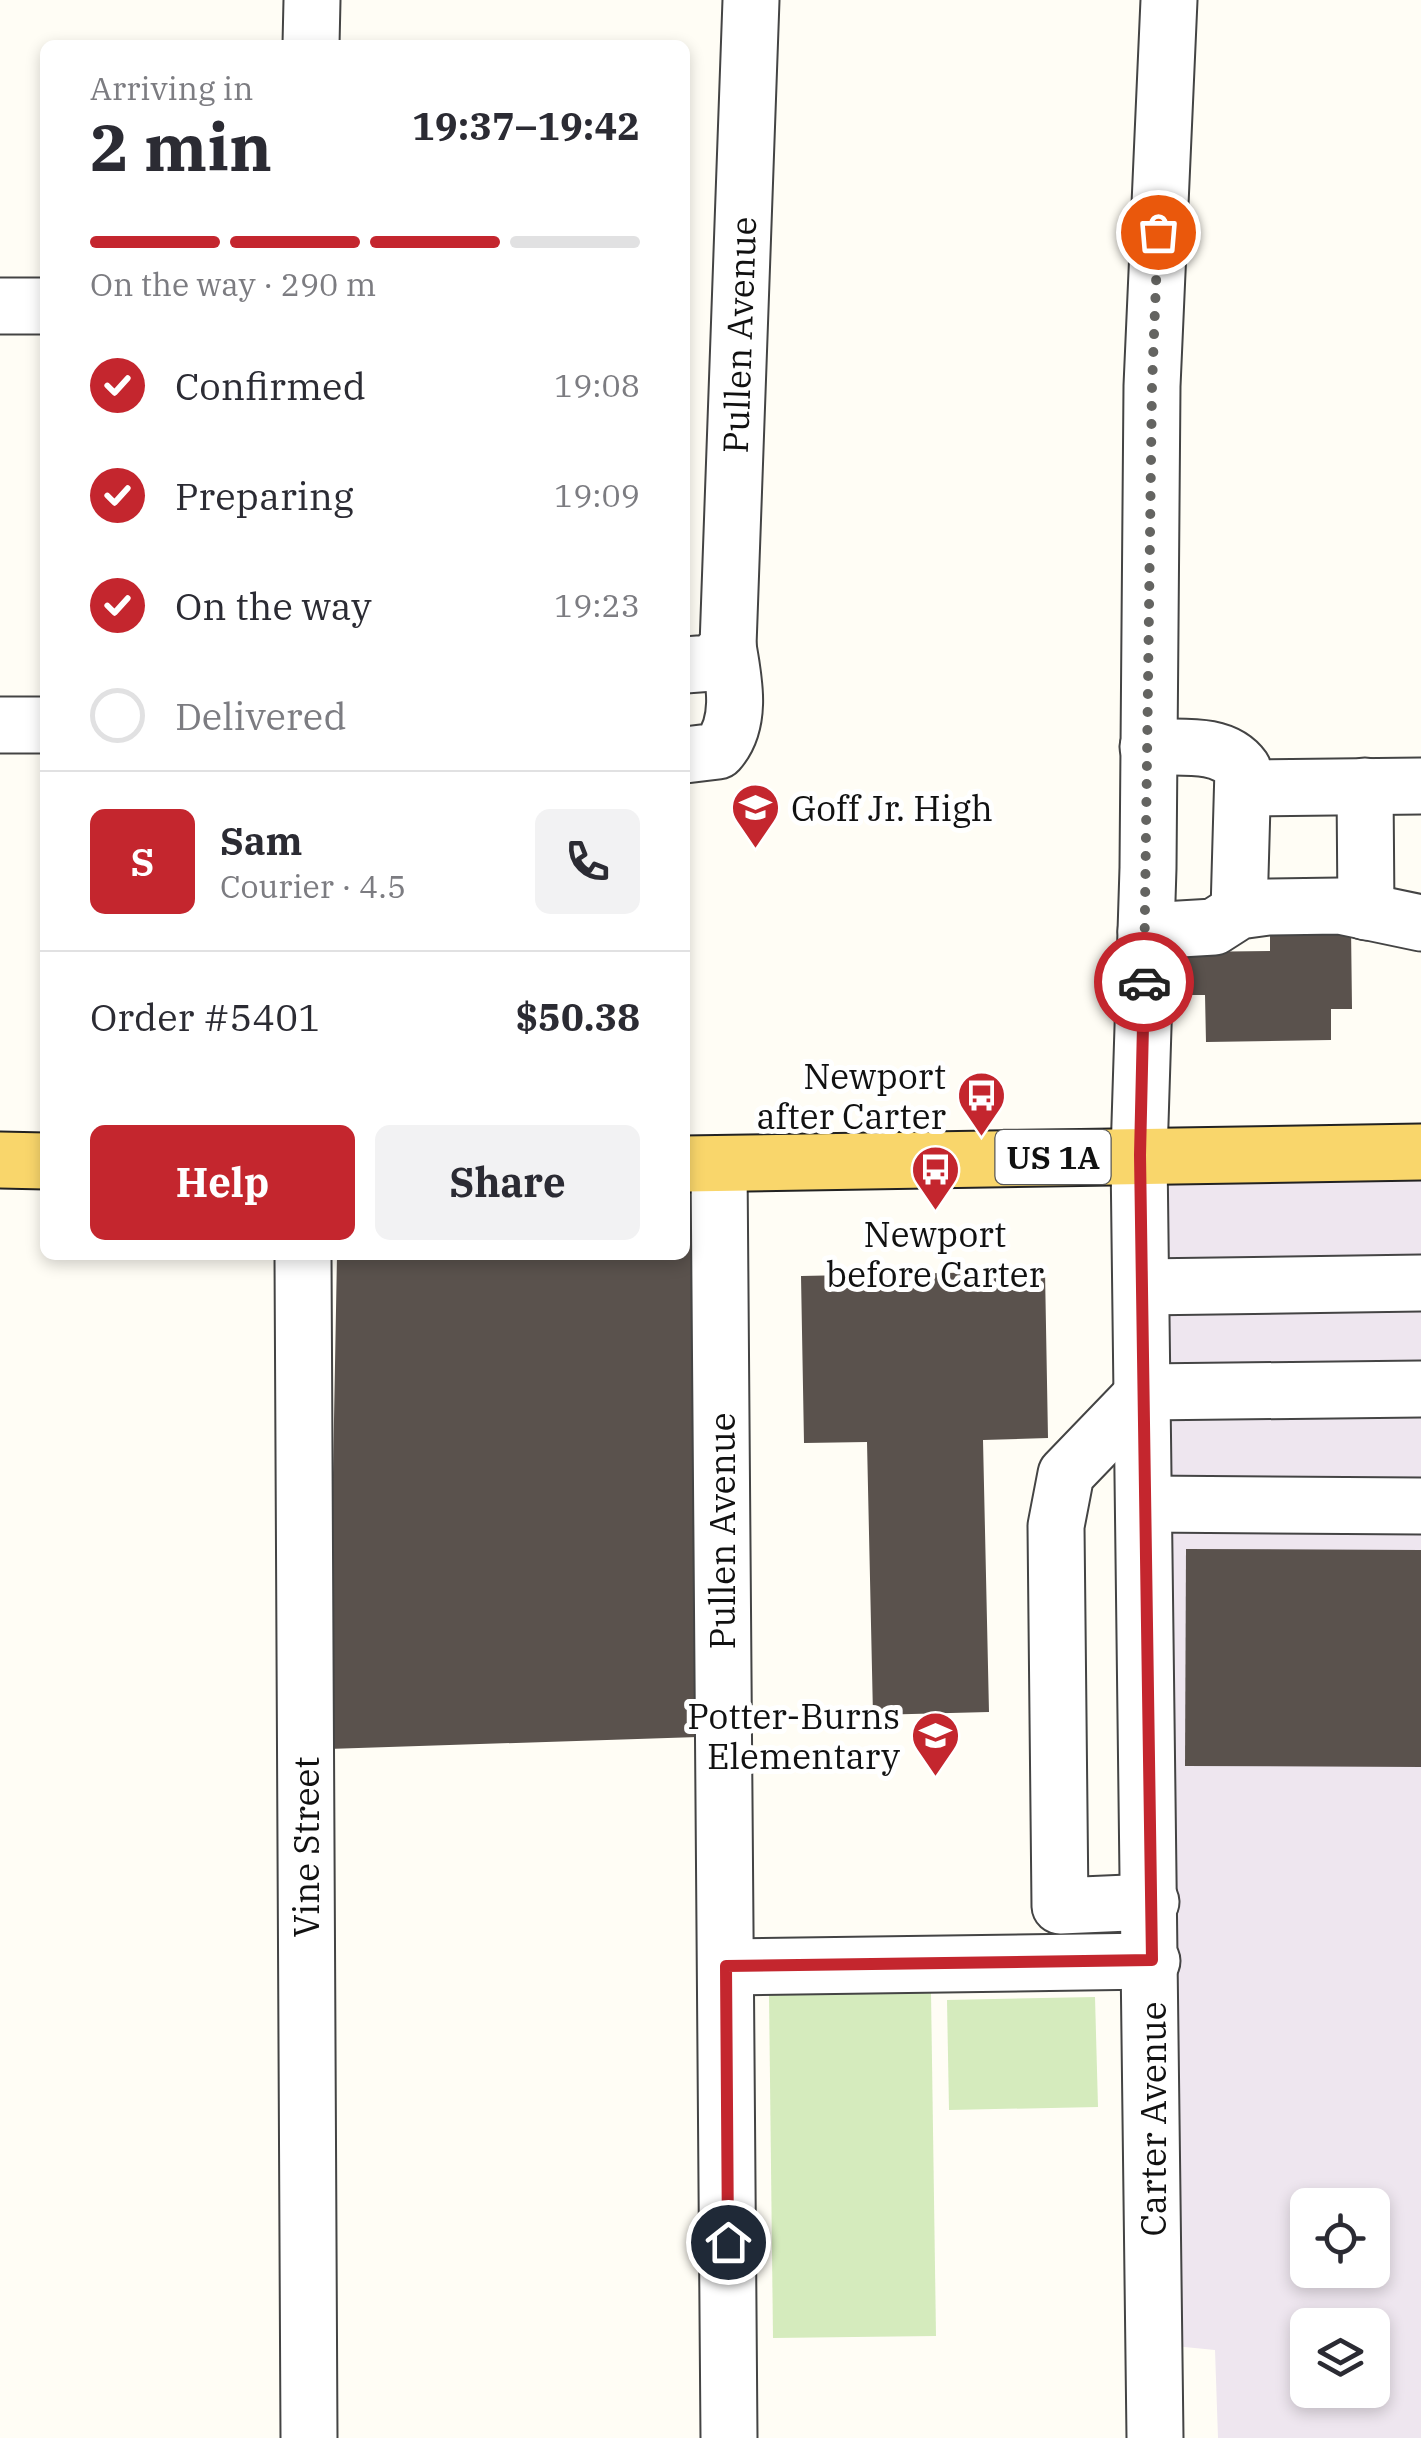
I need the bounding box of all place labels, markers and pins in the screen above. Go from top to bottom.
pin [1116,190,1201,275]
school or university icon: Goff Jr. High [730,782,782,850]
place label: Goff Jr. High [791,785,993,831]
place label: Newport after Carter [756,1053,946,1139]
bus stop icon: Newport after Carter [955,1070,1007,1138]
bus stop icon: Newport before Carter [909,1144,961,1212]
place label: Newport before Carter [826,1211,1044,1297]
place label: Potter-Burns Elementary [687,1693,900,1779]
school or university icon: Potter-Burns Elementary [909,1710,961,1778]
pin [686,2200,771,2285]

